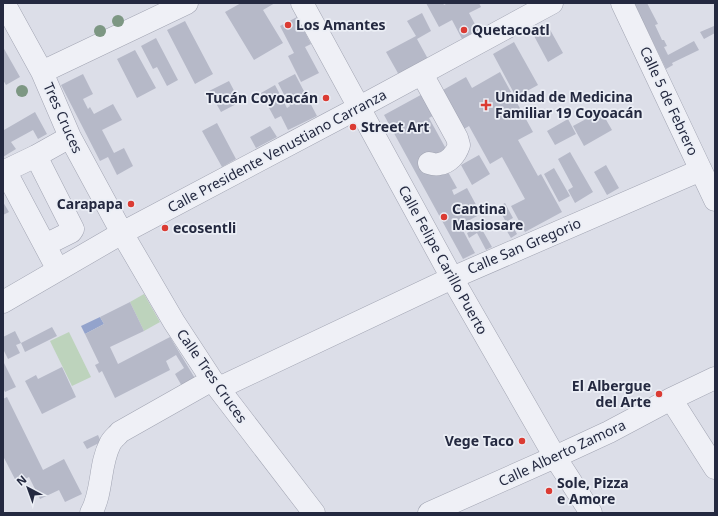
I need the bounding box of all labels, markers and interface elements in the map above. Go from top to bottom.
place label: Los Amantes [296,15,386,34]
marker: Los Amantes [283,20,293,30]
place label: Quetacoatl [472,20,550,39]
marker: Quetacoatl [459,25,469,35]
street label: Calle 5 de Febrero [636,43,703,158]
street label: Tres Cruces [39,79,88,156]
street label: Calle Presidente Venustiano Carranza [164,85,390,217]
place label: Unidad de Medicina Familiar 19 Coyoacán [495,87,643,122]
place label: Tucán Coyoacán [206,88,318,107]
marker: Tucán Coyoacán [321,93,331,103]
marker: Unidad de Medicina Familiar 19 Coyoacán [480,99,492,111]
place label: Street Art [361,117,429,136]
marker: Street Art [348,122,358,132]
street label: Calle Felipe Carillo Puerto [394,182,492,338]
place label: Carapapa [57,194,123,213]
marker: Carapapa [126,199,136,209]
place label: Cantina Masiosare [452,199,523,234]
marker: Cantina Masiosare [439,212,449,222]
street label: Calle San Gregorio [464,213,584,278]
place label: ecosentli [173,218,236,237]
marker: ecosentli [160,223,170,233]
street label: Calle Tres Cruces [173,325,252,427]
place label: El Albergue del Arte [572,376,651,411]
marker: El Albergue del Arte [654,389,664,399]
street label: Calle Alberto Zamora [495,415,628,490]
place label: Vege Taco [445,431,514,450]
marker: Vege Taco [517,436,527,446]
north arrow [8,468,48,508]
text: N [13,471,29,489]
place label: Sole, Pizza e Amore [557,473,629,508]
marker: Sole, Pizza e Amore [544,486,554,496]

